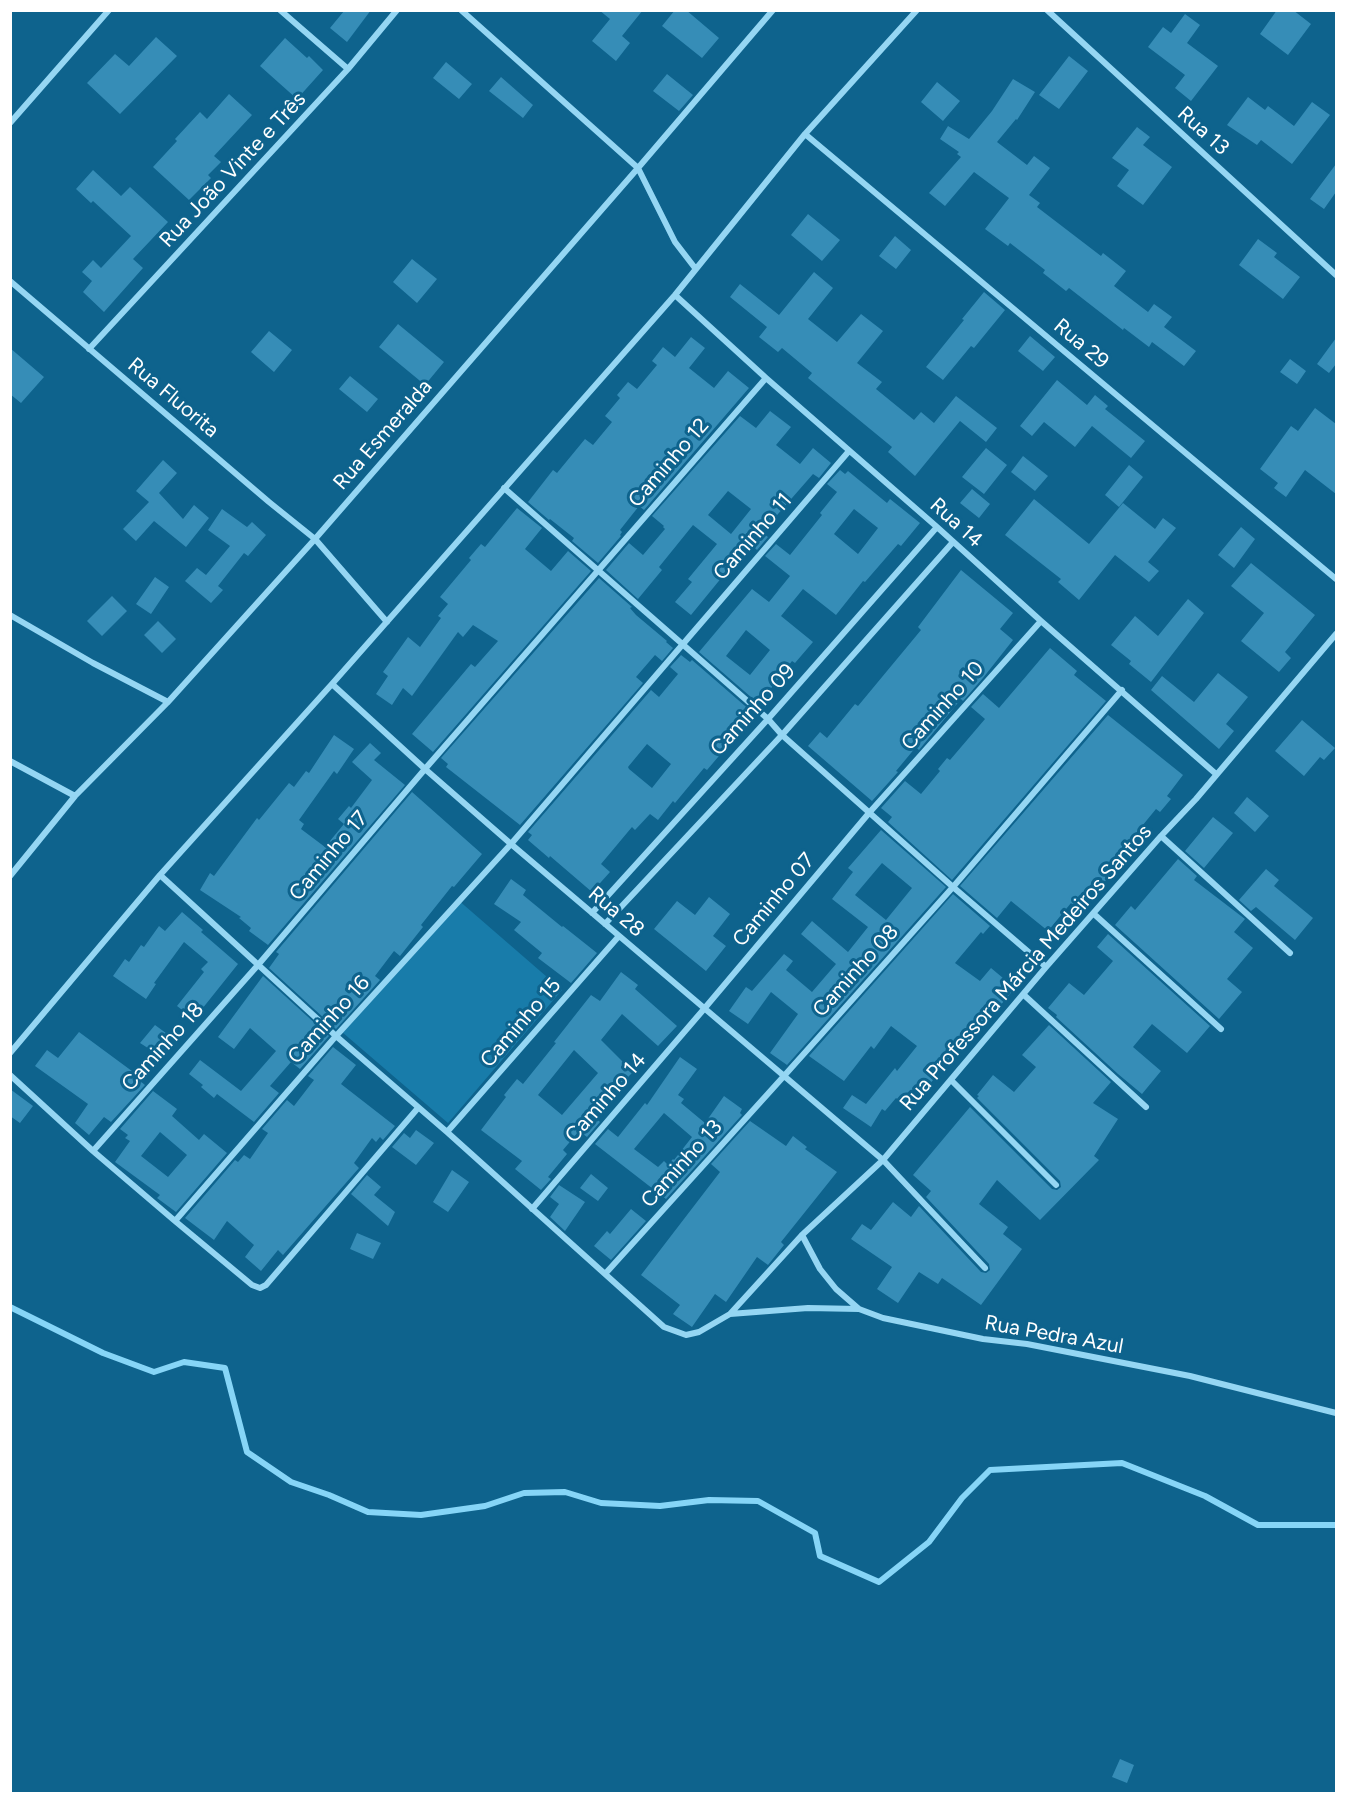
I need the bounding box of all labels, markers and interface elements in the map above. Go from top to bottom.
street label: Rua João Vinte e Três [155,87,311,253]
street label: Rua 13 [1172,101,1234,161]
street label: Rua 29 [1048,314,1114,374]
street label: Rua Fluorita [122,353,224,443]
street label: Rua Esmeralda [328,375,438,495]
street label: Caminho 12 [623,413,715,513]
street label: Caminho 11 [708,488,798,586]
street label: Rua 14 [924,493,988,553]
street label: Caminho 10 [896,656,990,756]
street label: Caminho 09 [705,659,801,761]
street label: Caminho 17 [284,806,374,906]
street label: Rua Professora Márcia Medeiros Santos [895,820,1157,1116]
street label: Caminho 07 [728,848,820,952]
street label: Rua 28 [583,881,649,943]
street label: Caminho 08 [808,920,904,1022]
street label: Caminho 16 [283,971,375,1069]
street label: Caminho 15 [475,973,567,1073]
street label: Caminho 18 [117,997,209,1097]
street label: Caminho 14 [560,1048,652,1148]
street label: Caminho 13 [636,1115,728,1213]
street label: Rua Pedra Azul [983,1310,1125,1360]

